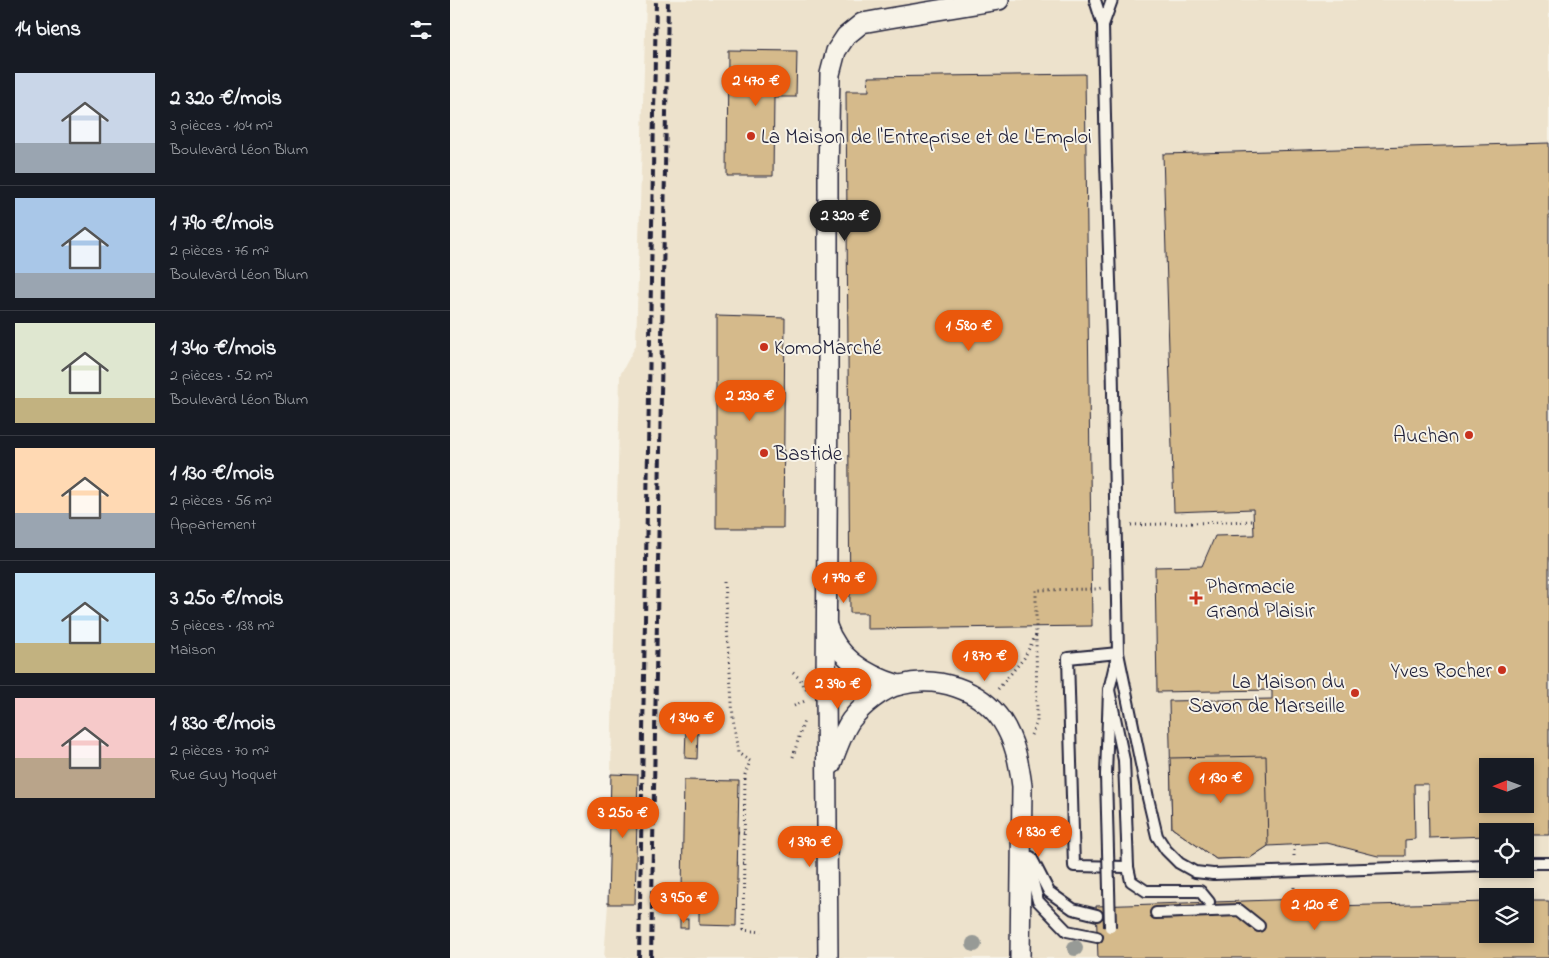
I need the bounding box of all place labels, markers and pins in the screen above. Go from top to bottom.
pin: 2 470 € [710,64,802,107]
place label: La Maison de l'Entreprise et de L'Emploi [761,123,1092,153]
marker: La Maison de l'Entreprise et de L'Emploi [745,130,757,142]
pin: 2 320 € [799,200,891,242]
pin: 1 580 € [923,310,1015,352]
place label: KomoMarché [774,334,882,364]
marker: KomoMarché [758,341,770,353]
pin: 2 230 € [704,380,796,422]
place label: Auchan [1393,422,1459,452]
marker: Auchan [1463,429,1475,441]
place label: Bastide [773,440,843,470]
marker: Bastide [758,447,770,459]
pin: 1 790 € [798,562,890,604]
place label: Pharmacie Grand Plaisir [1206,573,1315,627]
marker: Pharmacie Grand Plaisir [1190,592,1202,604]
pin: 1 870 € [939,640,1031,682]
place label: Yves Rocher [1391,657,1492,687]
marker: Yves Rocher [1496,664,1508,676]
pin: 2 390 € [792,668,884,710]
place label: La Maison du Savon de Marseille [1188,668,1346,722]
marker: La Maison du Savon de Marseille [1349,687,1361,699]
pin: 1 340 € [646,702,738,744]
pin: 1 130 € [1175,762,1267,804]
pin: 3 250 € [577,796,669,839]
pin: 1 830 € [993,816,1085,858]
pin: 1 390 € [764,826,856,868]
pin: 3 950 € [638,882,730,924]
pin: 2 120 € [1269,888,1361,931]

